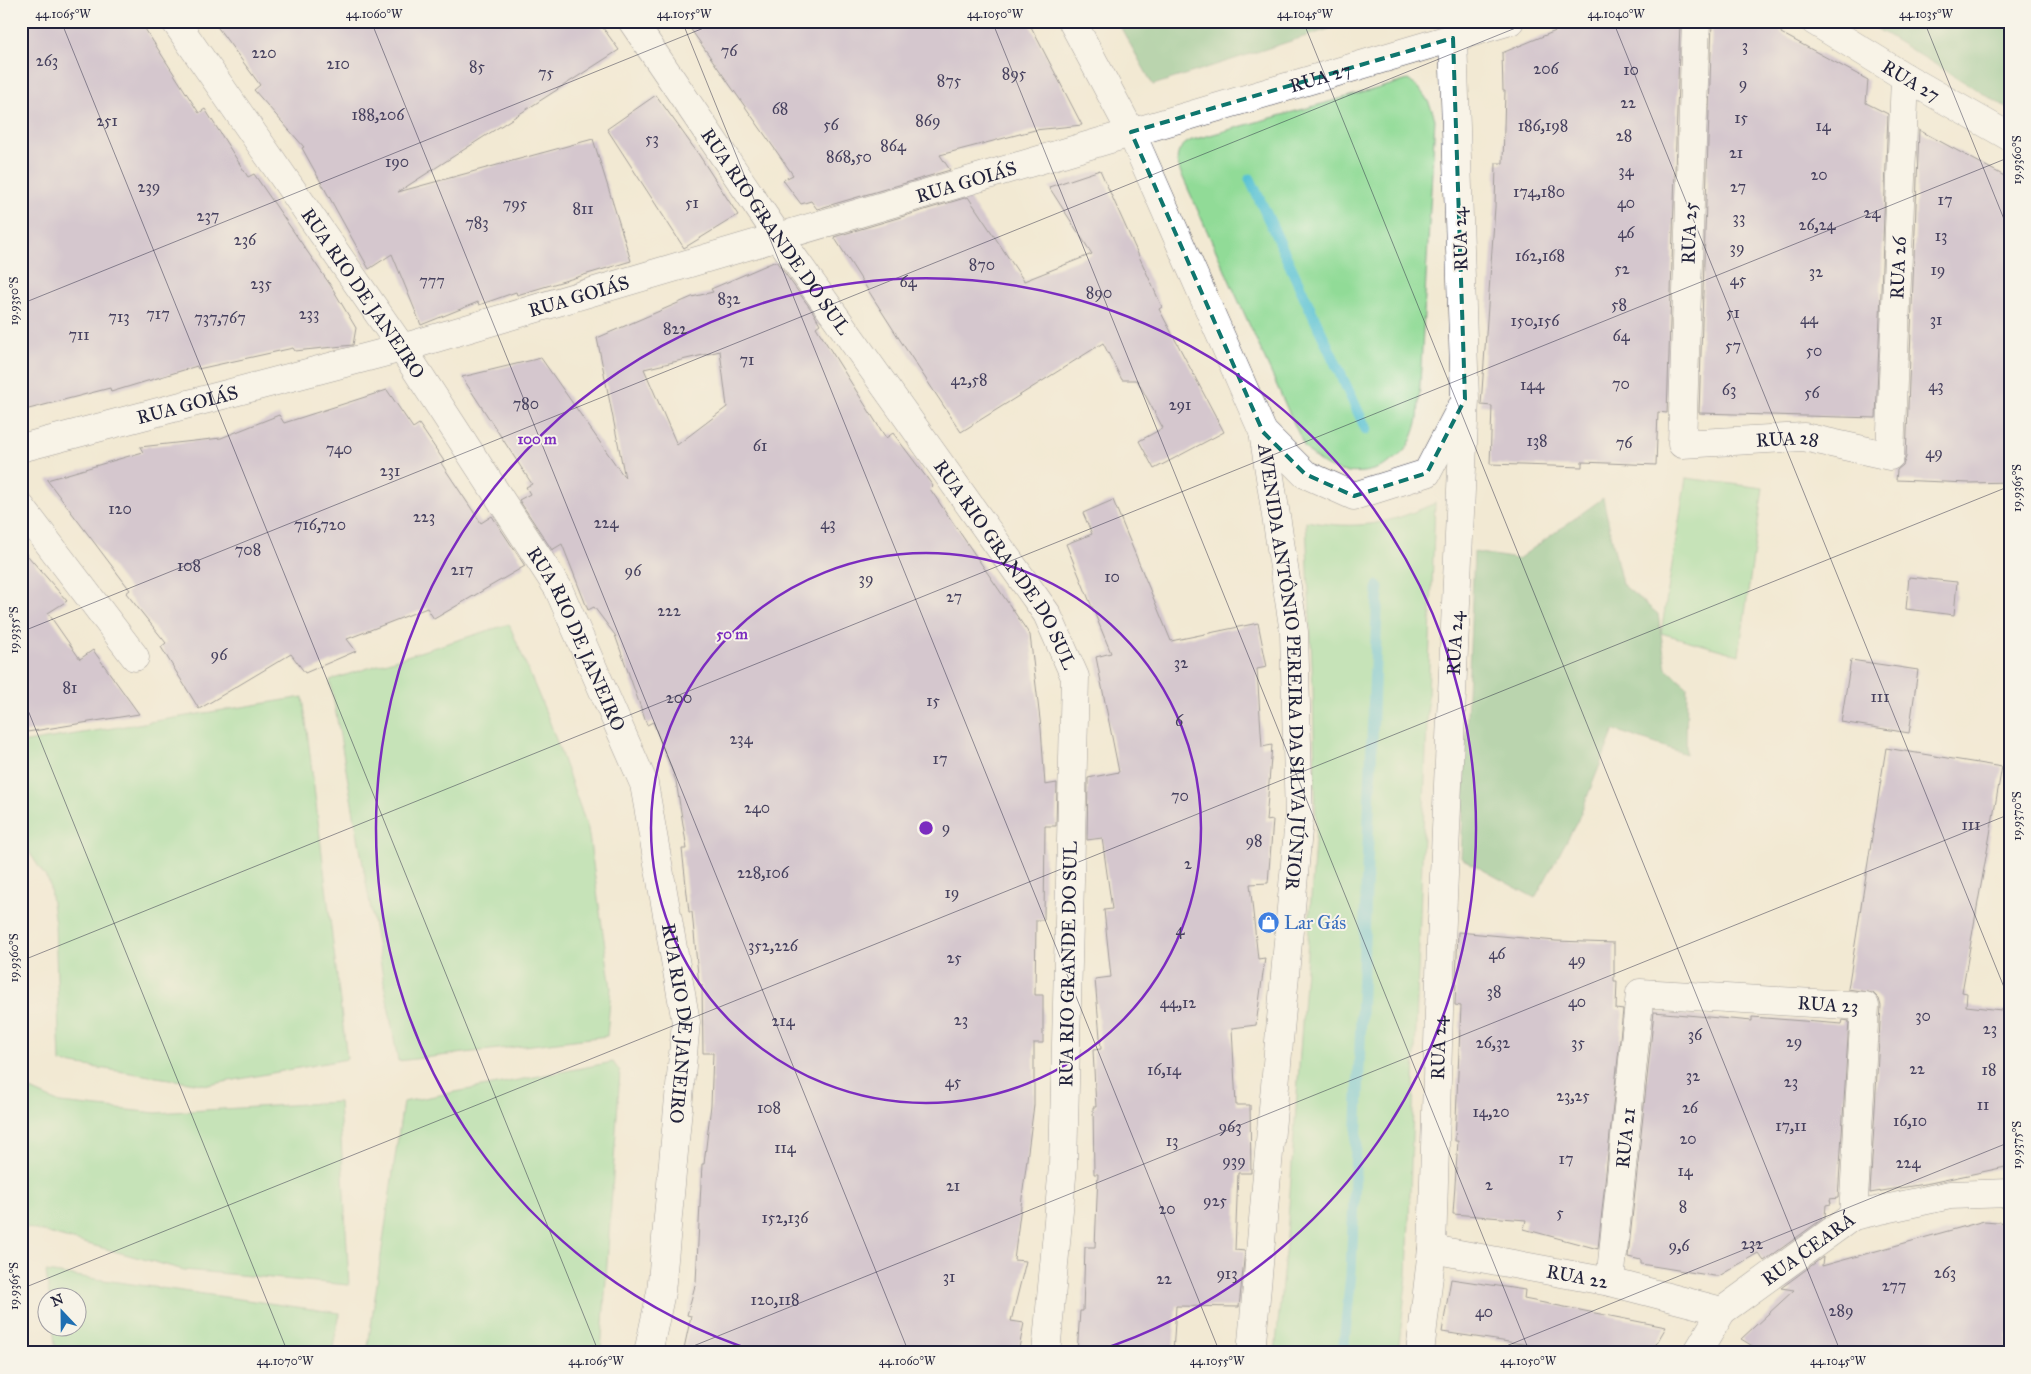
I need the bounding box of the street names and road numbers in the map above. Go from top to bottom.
street label: RUA 27 [1878,54,1944,106]
street label: RUA 27 [1286,57,1353,97]
street label: RUA RIO GRANDE DO SUL [697,124,856,339]
street label: RUA GOIÁS [913,156,1019,207]
street label: RUA 25 [1676,201,1702,264]
street label: RUA RIO DE JANEIRO [297,203,430,383]
street label: RUA 24 [1447,206,1473,271]
street label: RUA 26 [1885,234,1910,300]
street label: RUA GOIÁS [525,270,632,322]
street label: RUA GOIÁS [134,380,241,429]
street label: RUA 28 [1755,425,1821,452]
street label: AVENIDA ANTÔNIO PEREIRA DA SILVA JÚNIOR [1253,441,1311,892]
street label: RUA RIO GRANDE DO SUL [929,455,1082,673]
street label: RUA RIO DE JANEIRO [523,542,631,734]
street label: RUA 24 [1441,610,1467,676]
street label: RUA RIO GRANDE DO SUL [1054,841,1082,1087]
street label: RUA RIO DE JANEIRO [657,921,698,1125]
street label: RUA 23 [1797,991,1859,1017]
street label: RUA 24 [1425,1015,1450,1080]
street label: RUA 21 [1610,1106,1640,1169]
street label: RUA CEARÁ [1757,1206,1859,1290]
street label: RUA 22 [1545,1259,1611,1293]

